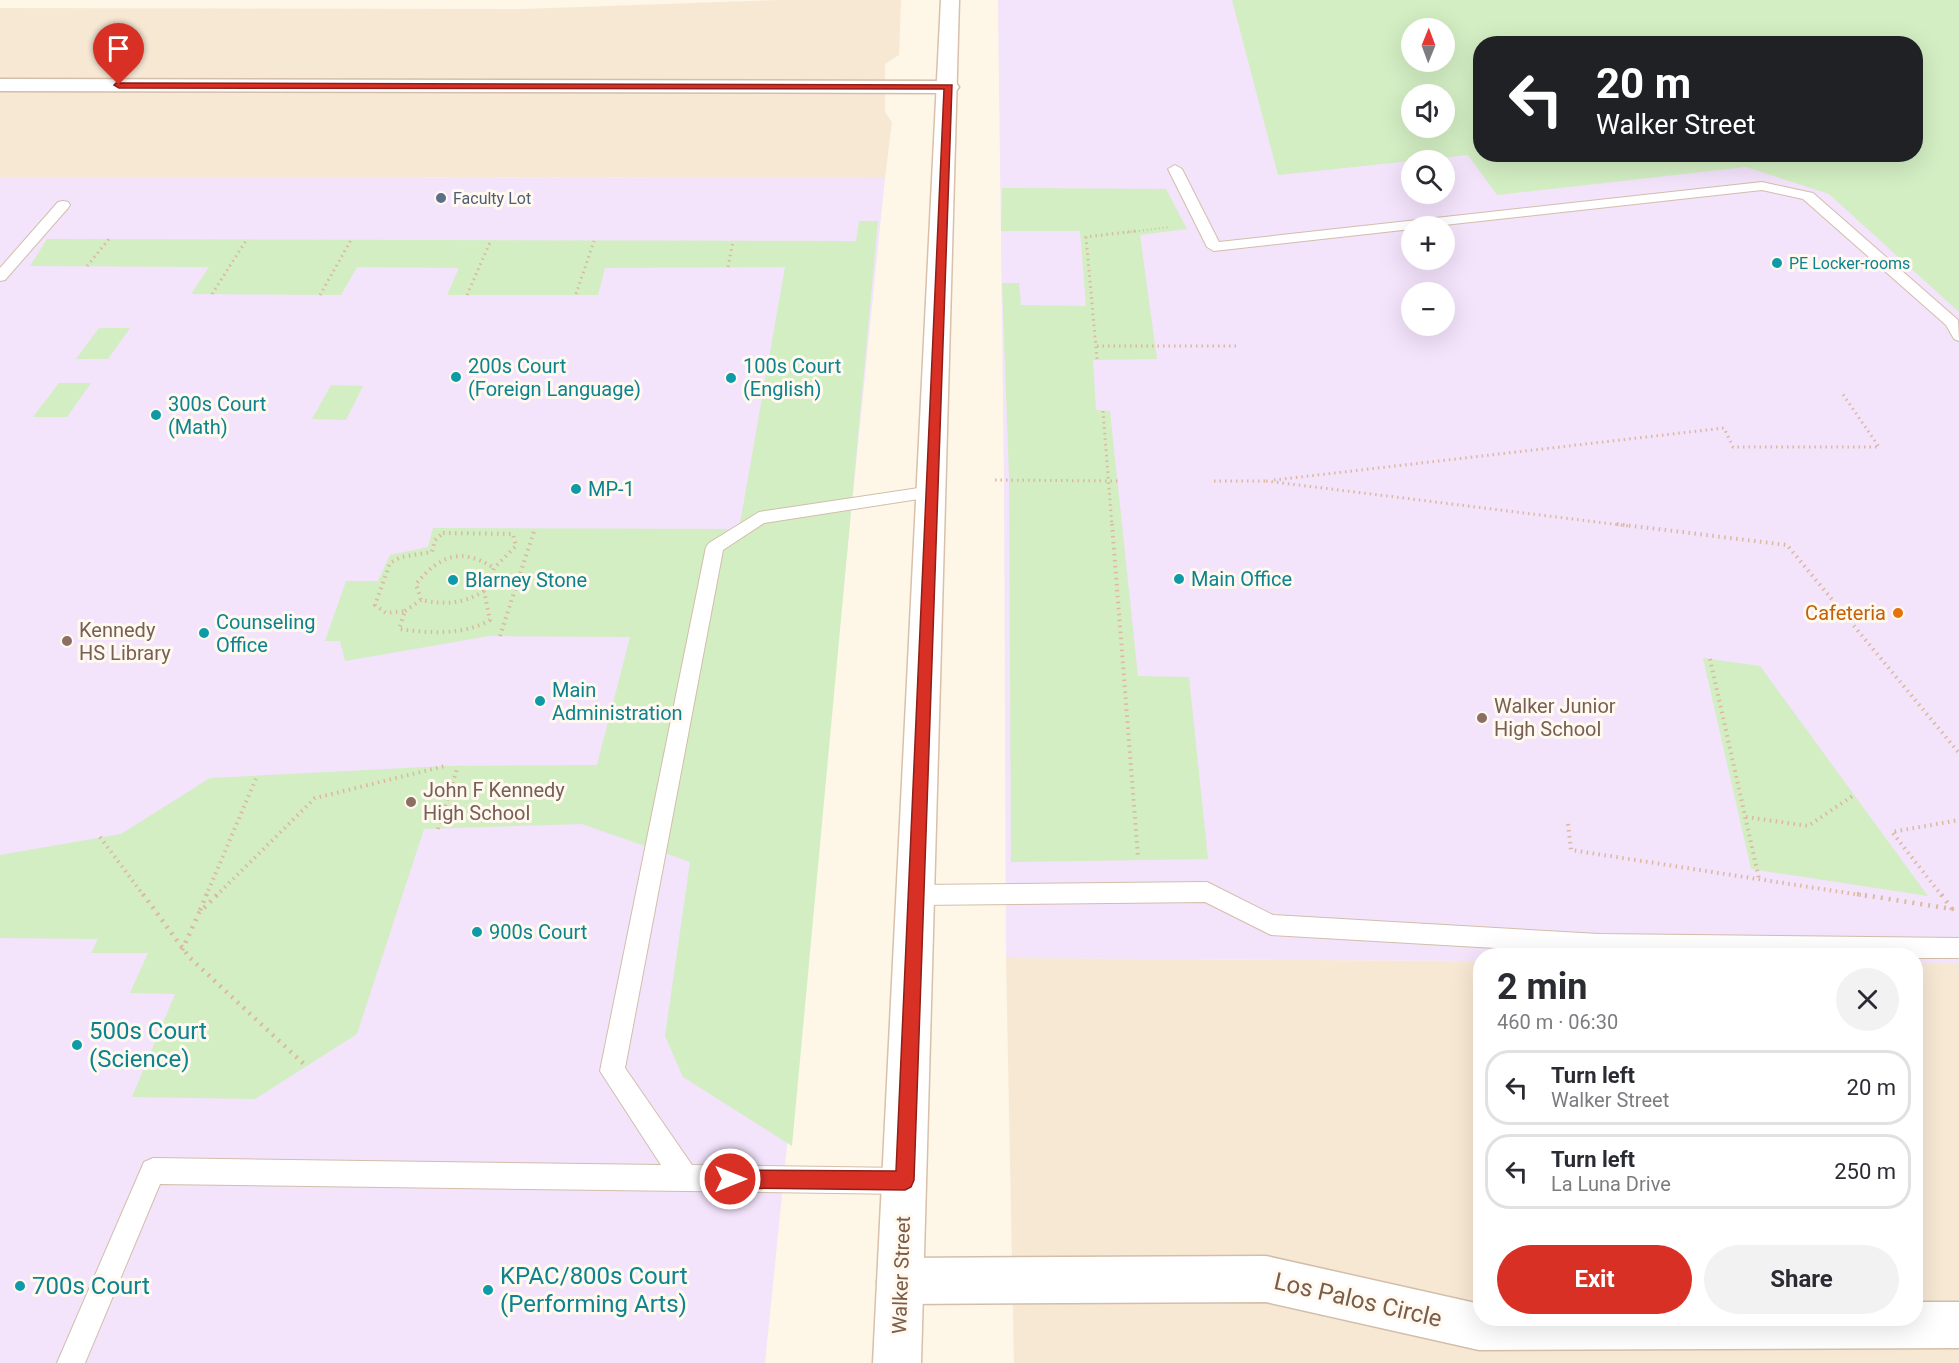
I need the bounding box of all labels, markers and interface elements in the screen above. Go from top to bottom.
north arrow [1401,18,1455,72]
map controls [1401,18,1455,336]
pin [93,23,144,85]
icon: arrive [102,32,135,65]
text: 20 m [1596,59,1691,108]
icon: left [1497,60,1575,138]
button: sound [1401,84,1455,138]
text: Walker Street [1596,109,1756,141]
button: search [1401,150,1455,204]
place label: Faculty Lot [453,189,531,208]
marker: Faculty Lot [434,191,448,205]
button: + [1401,216,1455,270]
place label: PE Locker-rooms [1789,254,1910,273]
marker: PE Locker-rooms [1770,256,1784,270]
button: − [1401,282,1455,336]
place label: 200s Court (Foreign Language) [468,354,641,401]
place label: 100s Court (English) [743,354,841,401]
marker: 200s Court (Foreign Language) [449,370,463,384]
marker: 100s Court (English) [724,371,738,385]
place label: 300s Court (Math) [168,392,266,439]
marker: 300s Court (Math) [149,408,163,422]
place label: MP-1 [588,477,635,501]
marker: MP-1 [569,482,583,496]
place label: Main Office [1191,567,1292,591]
place label: Blarney Stone [465,568,587,592]
marker: Main Office [1172,572,1186,586]
marker: Blarney Stone [446,573,460,587]
place label: Cafeteria [1805,601,1886,625]
marker: Cafeteria [1891,606,1905,620]
place label: Counseling Office [216,610,315,657]
place label: Kennedy HS Library [79,618,171,665]
marker: Counseling Office [197,626,211,640]
marker: Kennedy HS Library [60,634,74,648]
place label: Main Administration [552,678,683,725]
marker: Main Administration [533,694,547,708]
place label: Walker Junior High School [1494,694,1616,741]
marker: Walker Junior High School [1475,711,1489,725]
place label: John F Kennedy High School [423,778,565,825]
marker: John F Kennedy High School [404,795,418,809]
place label: 900s Court [489,920,587,944]
marker: 900s Court [470,925,484,939]
text: 2 min [1497,966,1588,1008]
button: close [1836,968,1899,1031]
text: 460 m · 06:30 [1497,1010,1618,1034]
place label: 500s Court (Science) [89,1017,207,1073]
marker: 500s Court (Science) [70,1038,84,1052]
text: Turn left [1551,1063,1635,1088]
icon: left [1500,1071,1533,1104]
text: 20 m [1847,1075,1896,1100]
text: Walker Street [1551,1088,1669,1112]
position arrow [698,1147,762,1211]
text: Turn left [1551,1147,1635,1172]
icon: left [1500,1155,1533,1188]
text: 250 m [1834,1159,1896,1184]
text: La Luna Drive [1551,1172,1671,1196]
street label: Walker Street [887,1216,915,1334]
button: Exit [1497,1245,1692,1314]
button: Share [1704,1245,1899,1314]
place label: KPAC/800s Court (Performing Arts) [500,1262,688,1318]
street label: Los Palos Circle [1271,1267,1445,1333]
place label: 700s Court [32,1272,150,1300]
marker: 700s Court [13,1279,27,1293]
marker: KPAC/800s Court (Performing Arts) [481,1283,495,1297]

